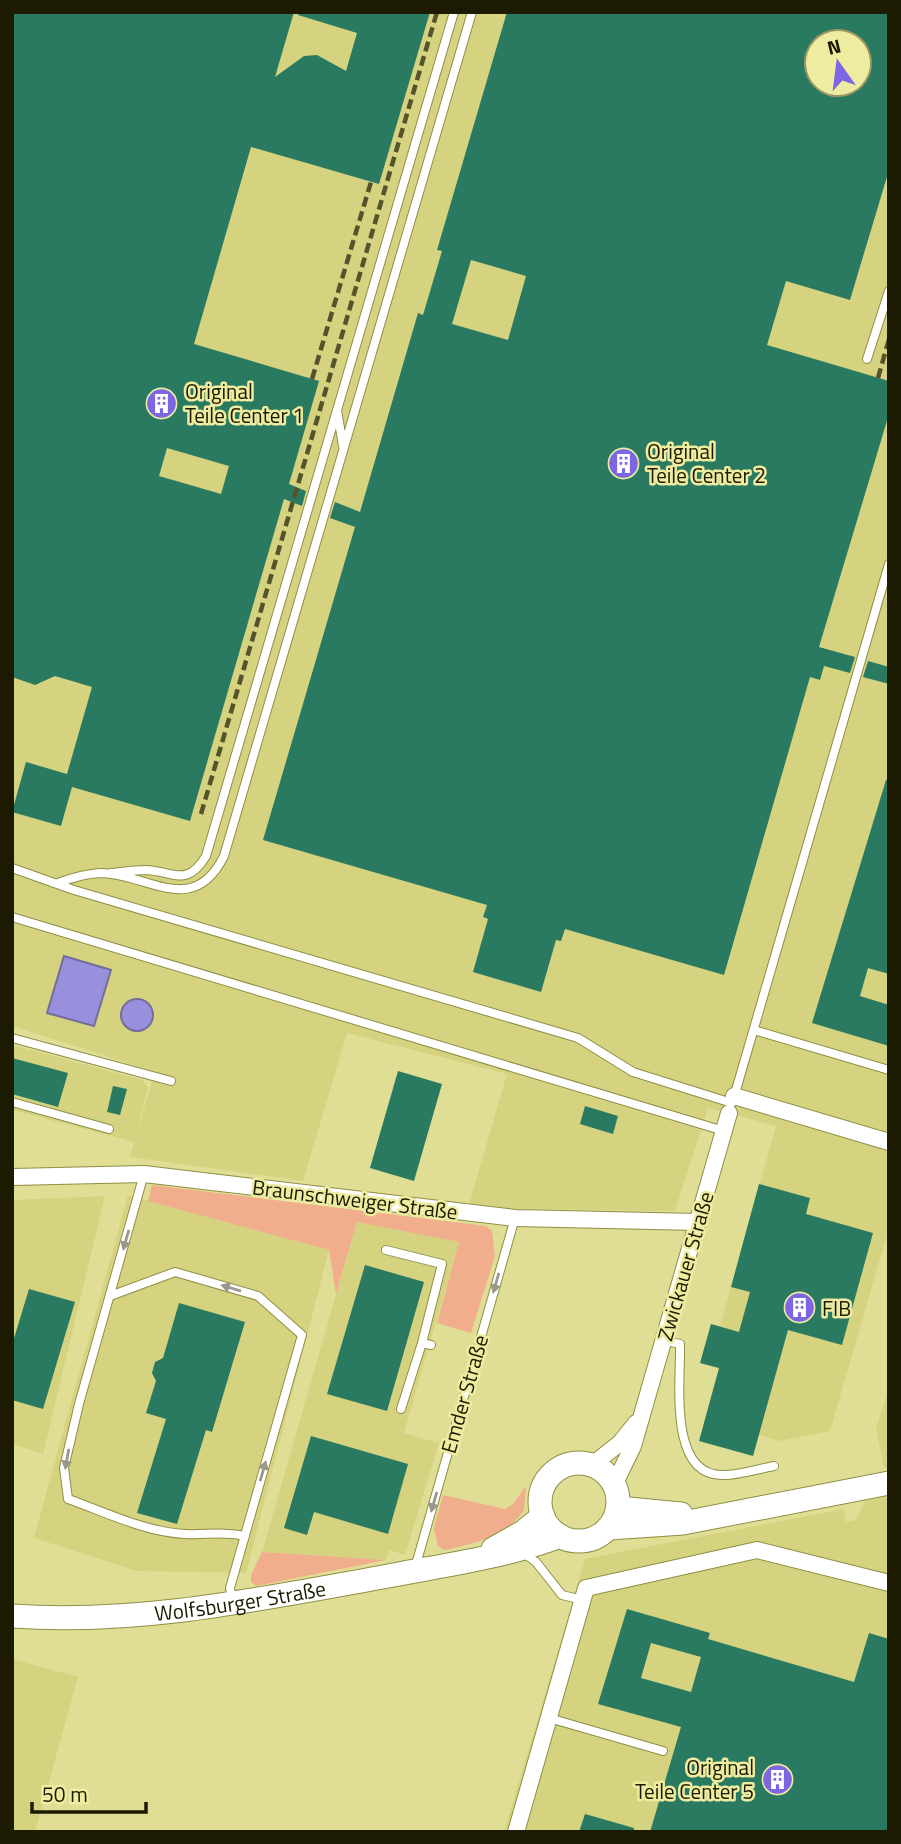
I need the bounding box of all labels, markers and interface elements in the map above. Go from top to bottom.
north arrow [803,28,873,98]
text: N [824,30,844,62]
place label: Original Teile Center 1 [185,375,304,431]
building icon: Original Teile Center 1 [145,386,179,420]
place label: Original Teile Center 2 [647,435,766,491]
building icon: Original Teile Center 2 [607,446,641,480]
street label: Braunschweiger Straße [250,1171,460,1227]
street label: Zwickauer Straße [648,1188,722,1344]
one-way arrow [120,1230,130,1251]
one-way arrow [491,1273,501,1294]
one-way arrow [220,1283,241,1293]
building icon: FIB [782,1291,816,1325]
place label: FIB [822,1292,851,1324]
street label: Emder Straße [432,1331,496,1457]
one-way arrow [61,1448,72,1470]
one-way arrow [259,1460,269,1481]
one-way arrow [428,1492,438,1513]
street label: Wolfsburger Straße [153,1572,328,1629]
place label: Original Teile Center 5 [635,1751,754,1807]
building icon: Original Teile Center 5 [760,1762,794,1796]
scale bar [32,1770,145,1814]
text: 50 m [42,1778,88,1810]

